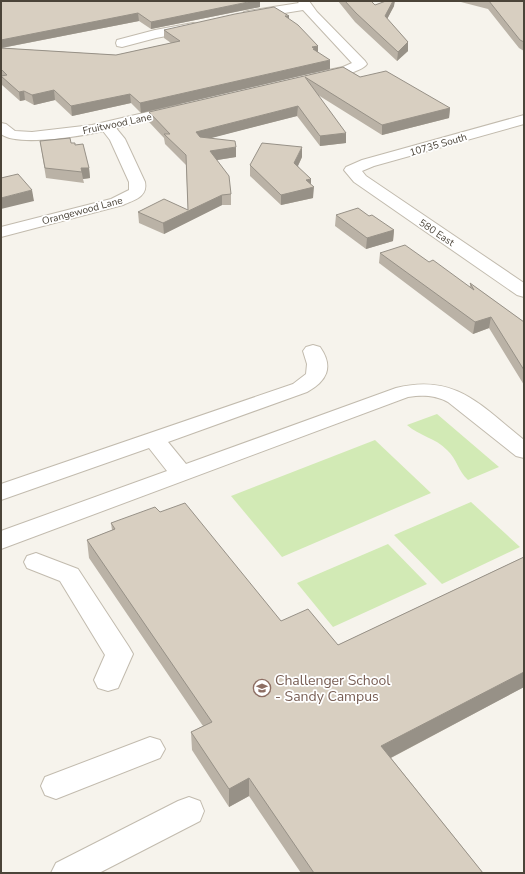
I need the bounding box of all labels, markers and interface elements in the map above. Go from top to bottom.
street label: Fruitwood Lane [81,110,153,138]
street label: 10735 South [408,130,469,160]
street label: Orangewood Lane [40,193,124,228]
street label: 580 East [416,216,457,250]
place label: Challenger School - Sandy Campus [275,671,391,706]
school or university icon: Challenger School - Sandy Campus [252,678,272,698]

